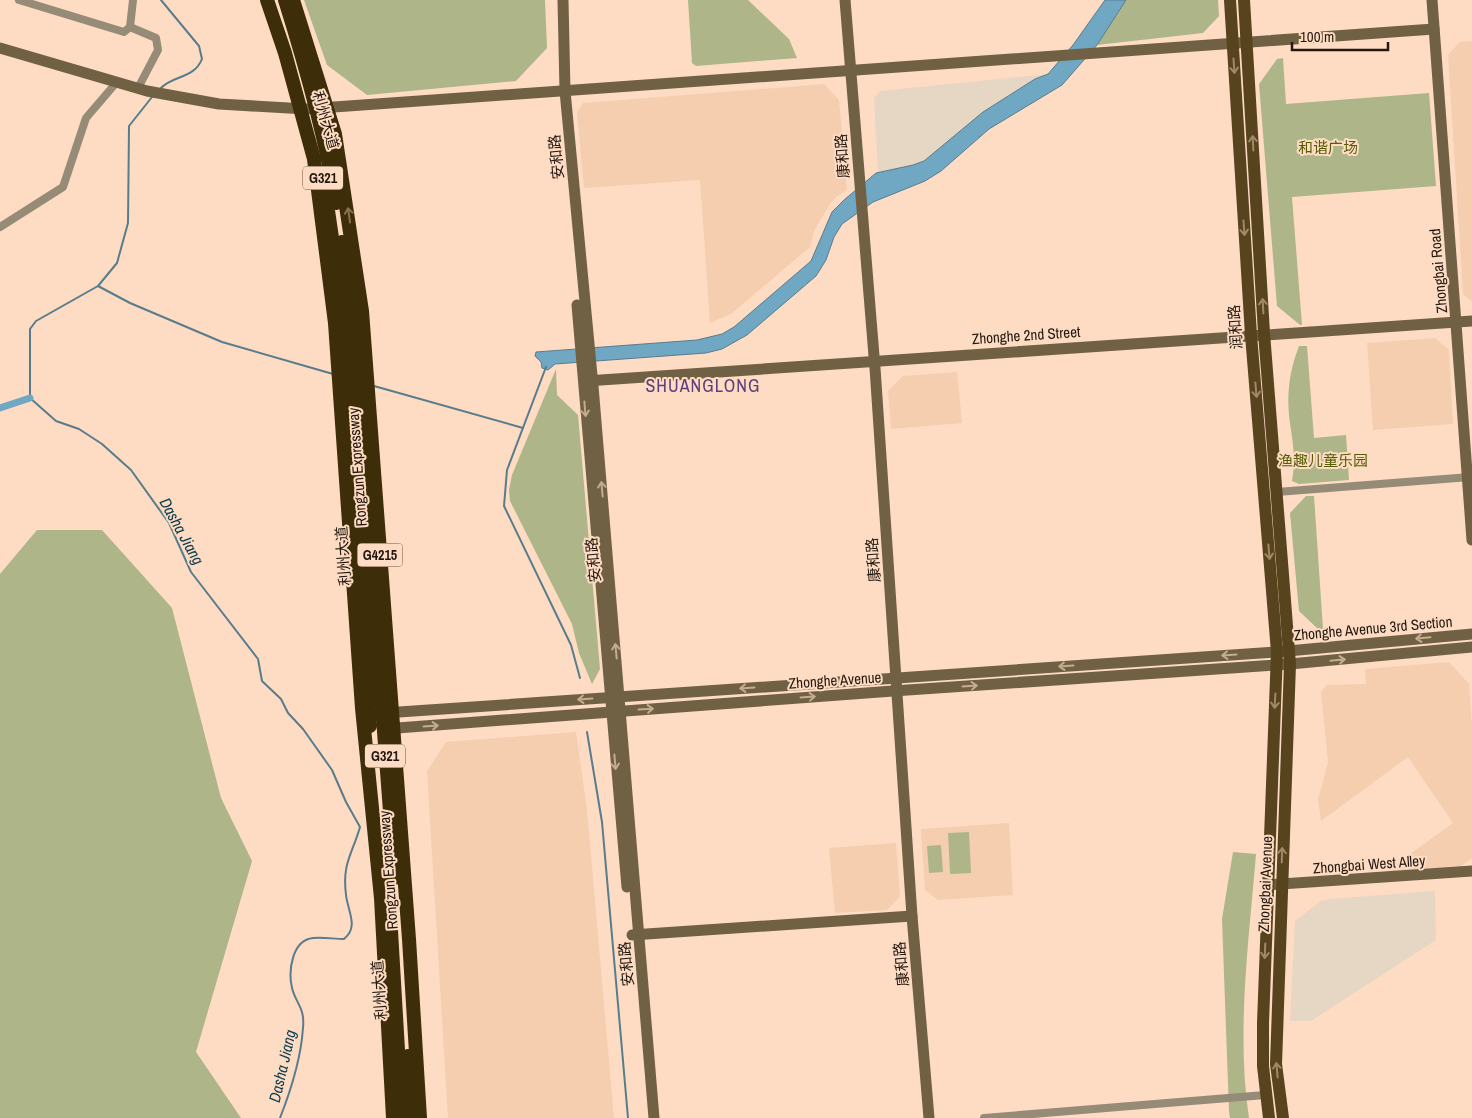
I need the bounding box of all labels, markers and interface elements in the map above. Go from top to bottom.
scale bar [1292,20,1388,52]
text: 100 m [1300,26,1334,47]
one-way arrow [1229,58,1238,74]
street label: 利州大道 [308,88,344,152]
street label: 康和路 [830,133,854,179]
street label: 安和路 [544,134,568,180]
one-way arrow [1249,136,1258,152]
park label: 和谐广场 [1298,137,1358,158]
road number: G321 [303,167,343,190]
one-way arrow [344,207,354,223]
one-way arrow [1240,220,1249,236]
street label: Zhongbai Road [1424,228,1452,314]
one-way arrow [1258,298,1267,314]
street label: 润和路 [1223,304,1247,350]
street label: Zhonghe 2nd Street [971,321,1082,349]
district label: SHUANGLONG [646,373,760,398]
one-way arrow [1251,382,1261,398]
one-way arrow [581,400,590,416]
street label: Rongzun Expressway [342,406,372,527]
park label: 渔趣儿童乐园 [1278,450,1368,471]
one-way arrow [597,481,607,497]
water label: Dasha Jiang [155,493,209,569]
street label: 利州大道 [330,525,356,587]
street label: 安和路 [581,537,605,583]
street label: 康和路 [861,537,885,583]
road number: G4215 [358,544,402,566]
one-way arrow [1264,544,1274,560]
street label: Zhonghe Avenue 3rd Section [1293,611,1453,645]
one-way arrow [1416,633,1432,643]
one-way arrow [611,643,620,659]
one-way arrow [1221,651,1237,660]
one-way arrow [1330,655,1346,664]
one-way arrow [1059,662,1075,671]
street label: Zhonghe Avenue [788,666,882,694]
one-way arrow [962,681,978,690]
one-way arrow [739,683,755,693]
one-way arrow [800,693,816,702]
one-way arrow [1271,693,1280,709]
one-way arrow [577,694,593,703]
one-way arrow [637,705,653,714]
one-way arrow [423,721,439,730]
road number: G321 [365,744,405,768]
one-way arrow [610,754,620,770]
street label: Rongzun Expressway [373,809,403,930]
street label: Zhongbai Avenue [1253,835,1277,932]
one-way arrow [1278,847,1287,863]
street label: Zhongbai West Alley [1312,850,1427,878]
street label: 安和路 [614,941,638,987]
street label: 康和路 [889,941,913,987]
one-way arrow [1261,942,1270,958]
street label: 利州大道 [366,959,392,1021]
water label: Dasha Jiang [263,1028,301,1104]
one-way arrow [1272,1062,1281,1078]

